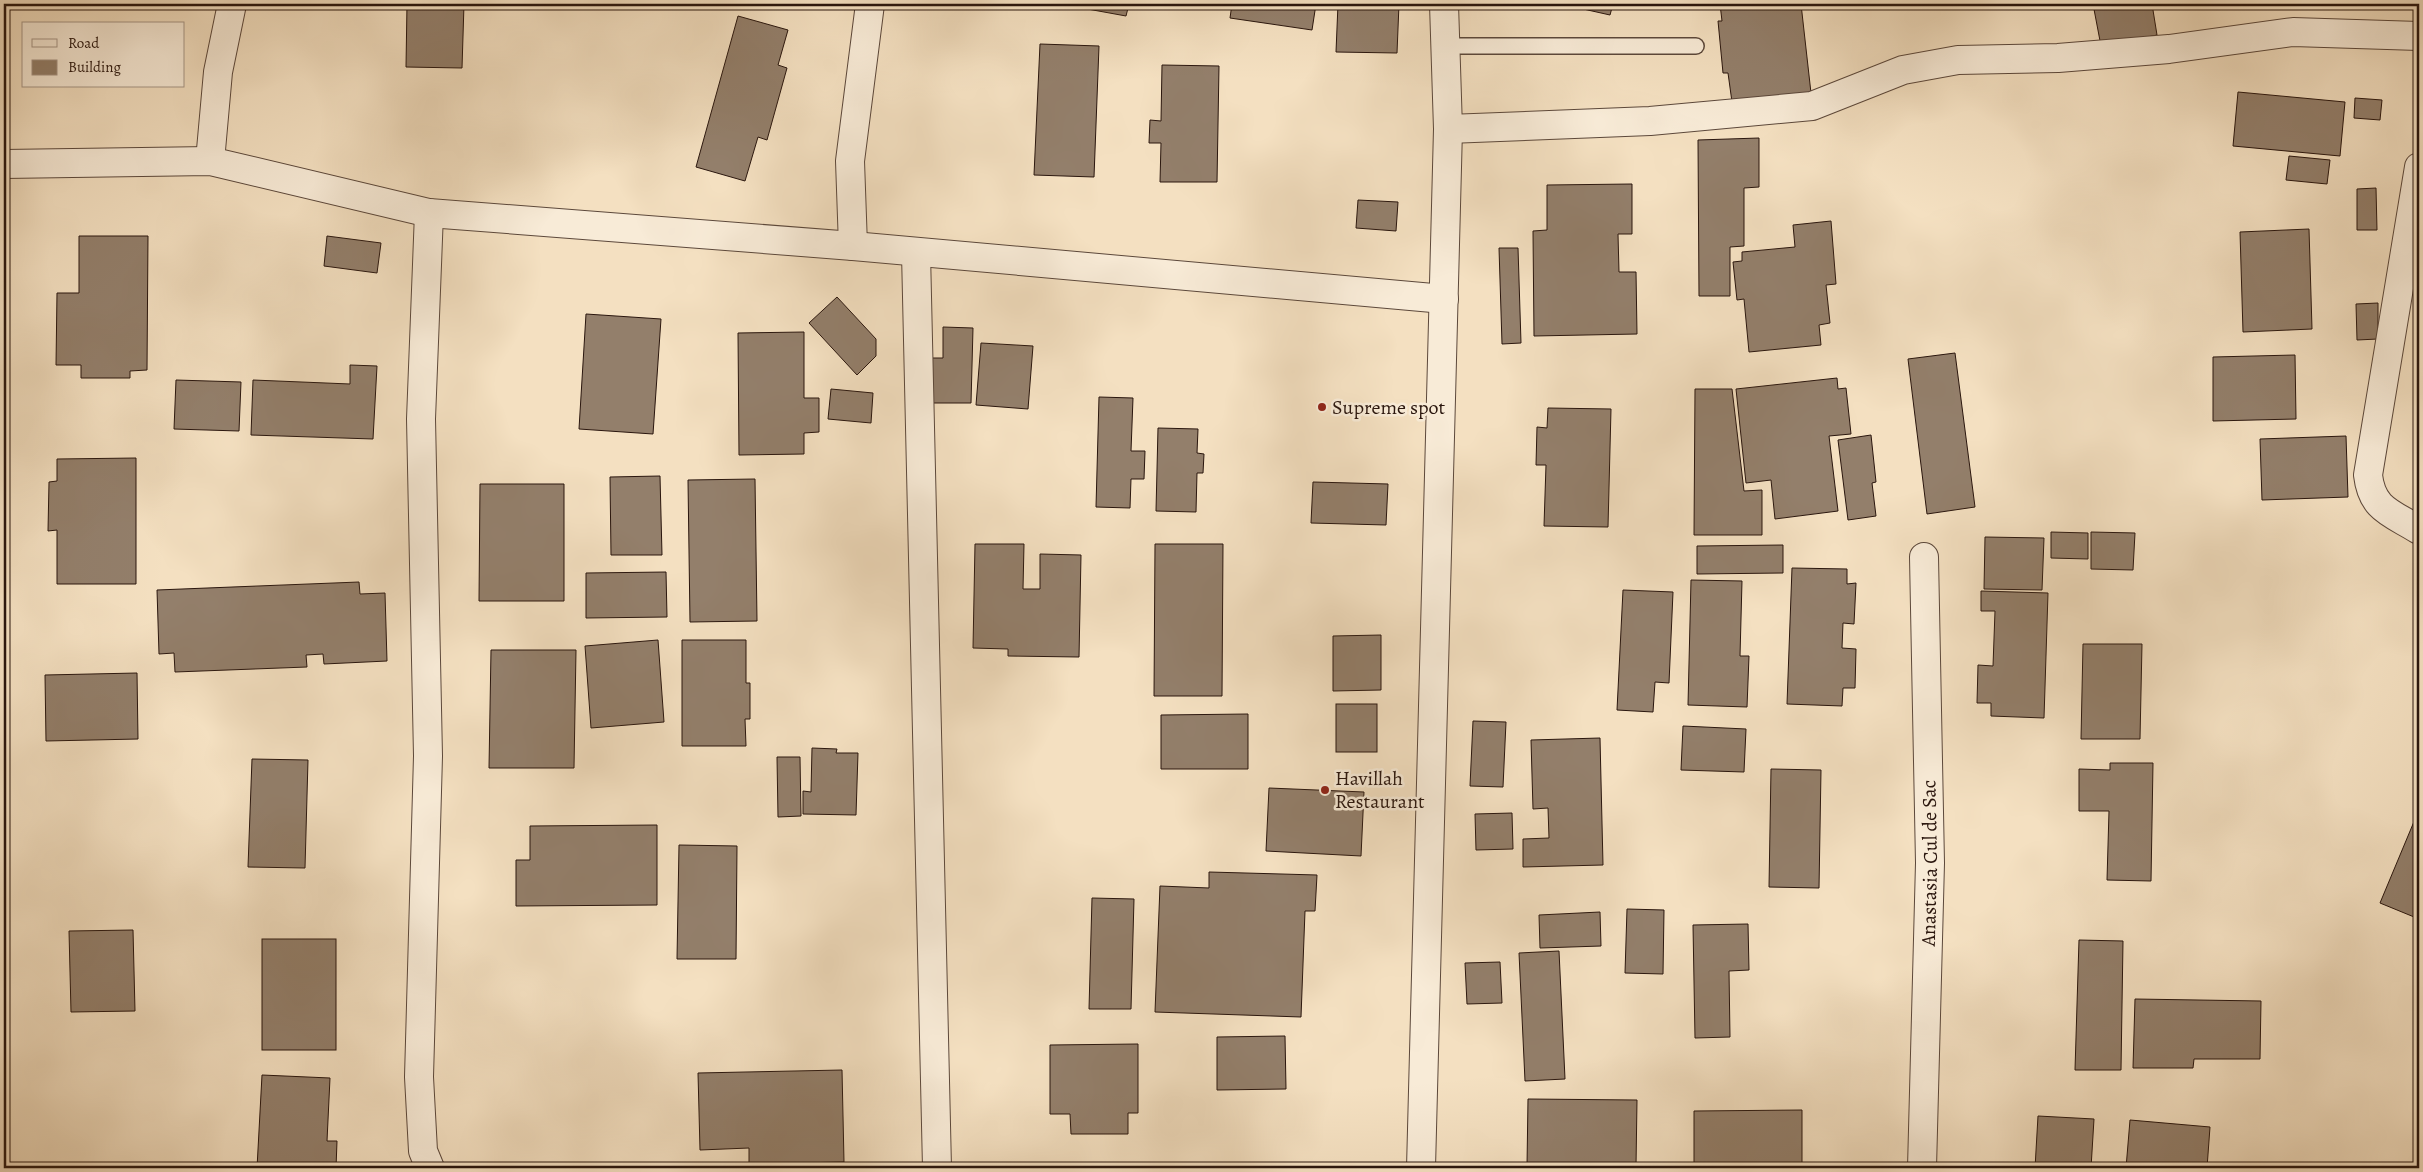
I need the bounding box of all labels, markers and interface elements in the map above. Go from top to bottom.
legend [22,22,185,88]
text: Road [68,33,100,53]
text: Building [68,57,121,77]
place label: Supreme spot [1332,394,1446,421]
marker: Supreme spot [1316,401,1328,413]
place label: Havillah Restaurant [1335,765,1425,815]
street label: Anastasia Cul de Sac [1915,780,1944,948]
marker: Havillah Restaurant [1319,784,1331,796]

